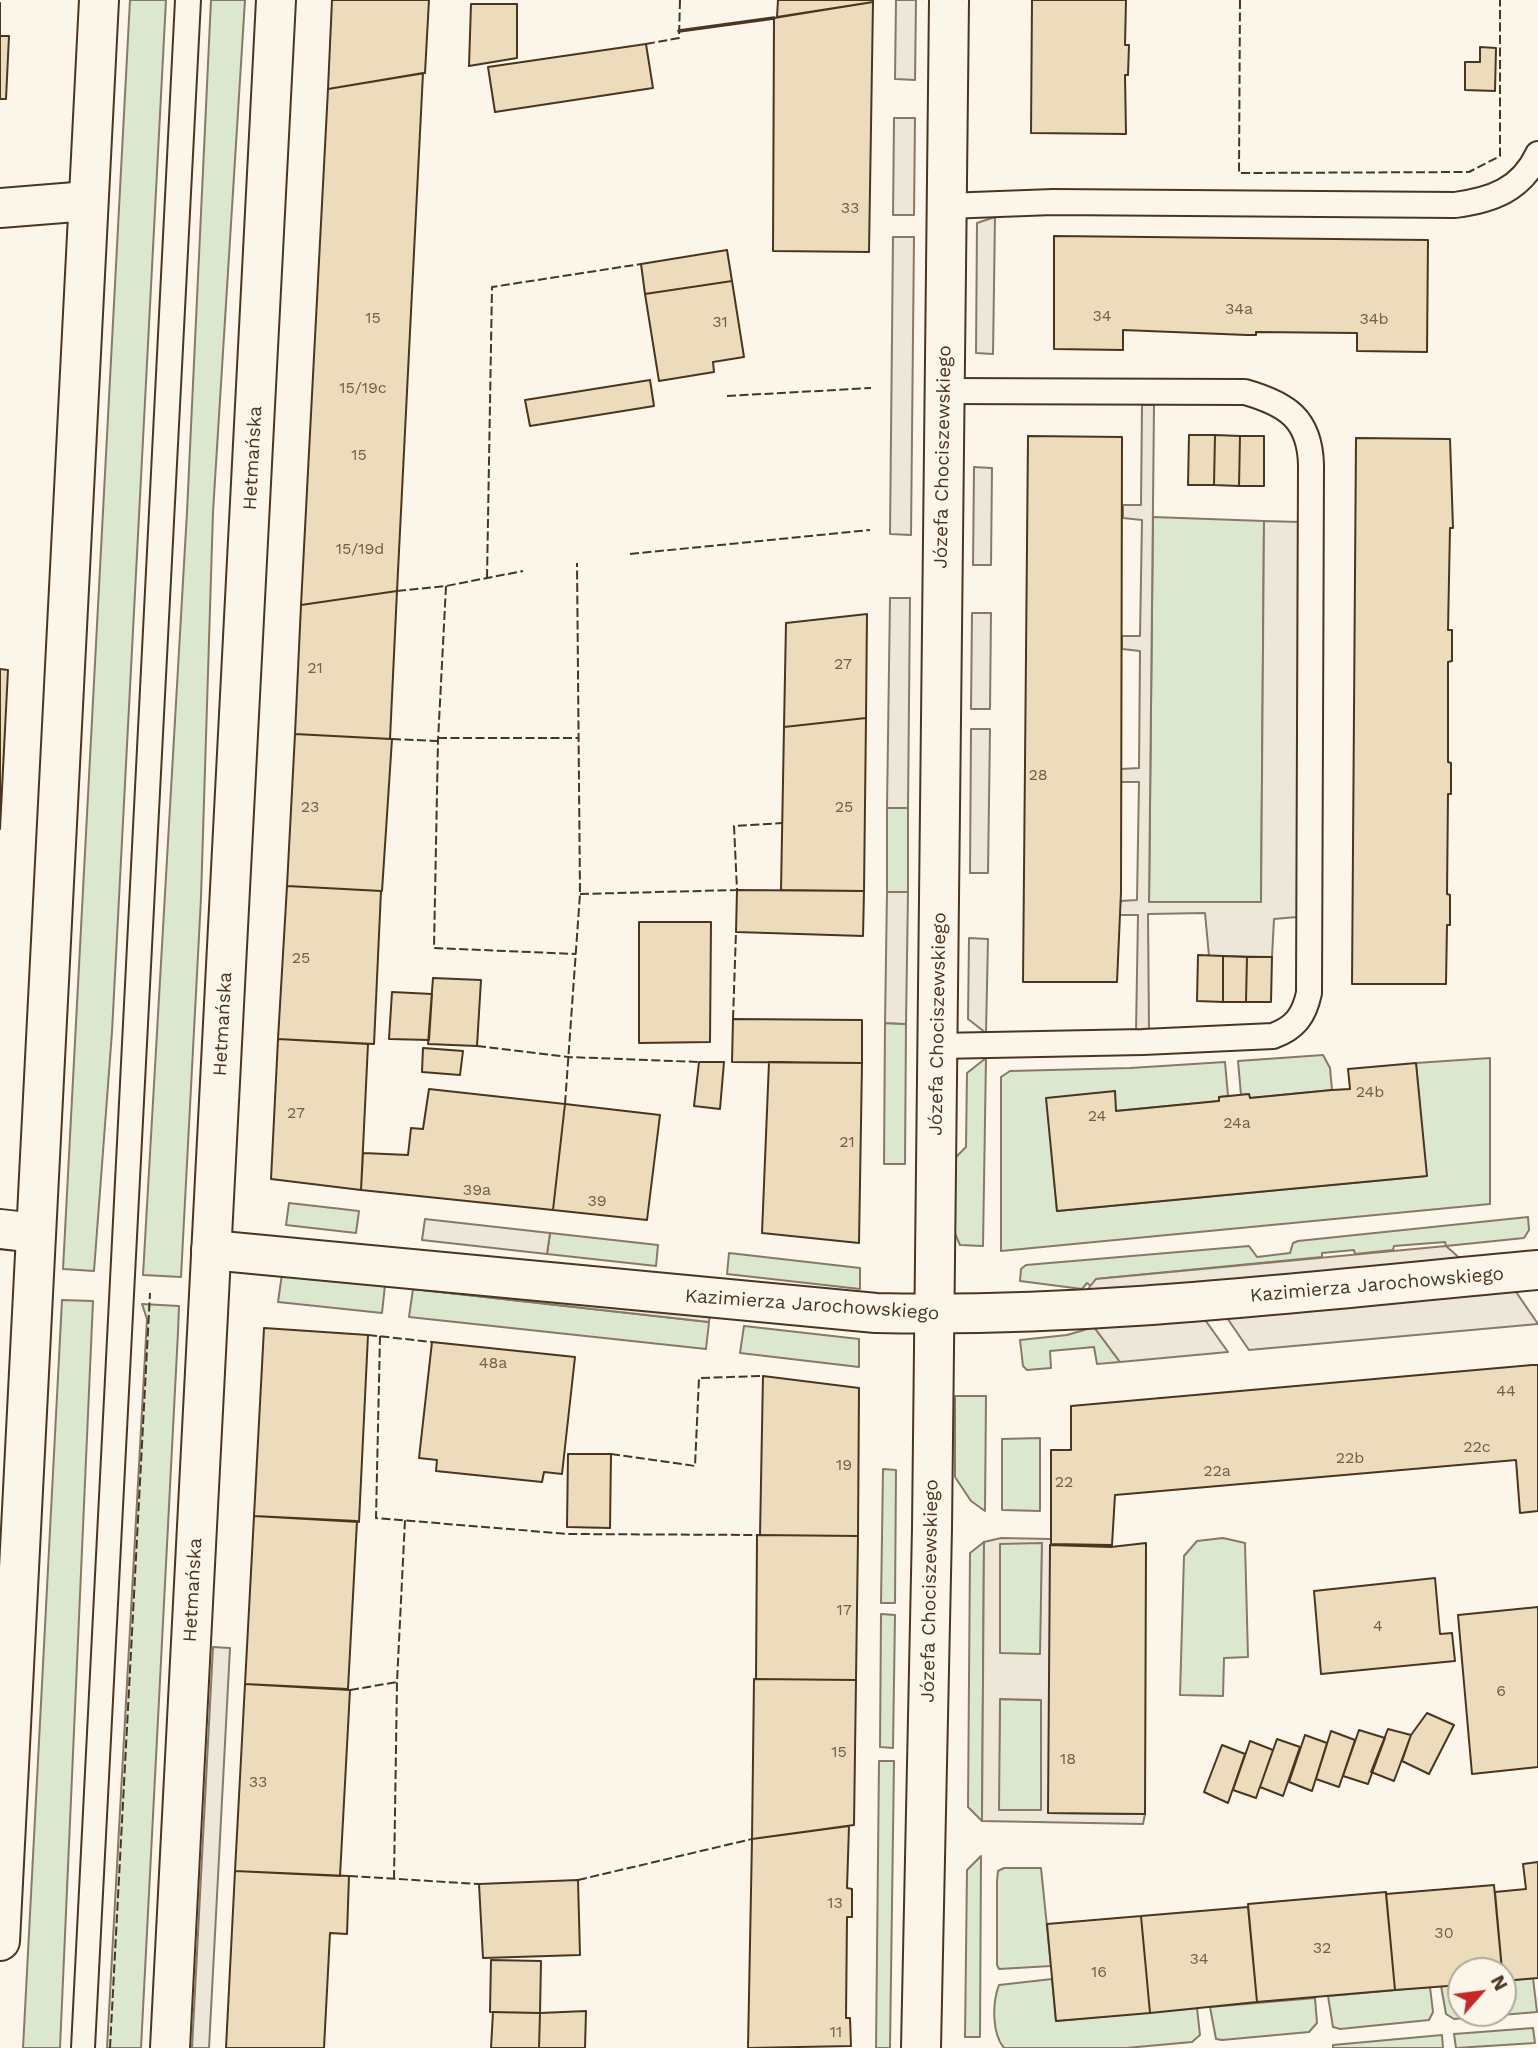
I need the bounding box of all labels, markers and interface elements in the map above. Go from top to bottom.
house number: 33 [841,198,859,218]
house number: 34a [1225,299,1253,319]
house number: 34 [1092,306,1112,326]
house number: 15 [365,308,381,328]
house number: 34b [1359,309,1389,329]
house number: 31 [712,312,728,332]
street label: Józefa Chociszewskiego [930,345,956,569]
house number: 15/19c [339,378,387,398]
street label: Hetmańska [239,405,267,511]
house number: 15 [351,445,367,465]
house number: 15/19d [336,539,384,559]
house number: 27 [834,654,852,674]
house number: 21 [307,658,323,678]
house number: 28 [1028,765,1048,785]
house number: 23 [301,797,319,817]
house number: 25 [835,797,853,817]
street label: Józefa Chociszewskiego [925,912,951,1136]
house number: 25 [292,948,310,968]
street label: Hetmańska [209,971,237,1077]
house number: 24b [1356,1082,1384,1102]
house number: 27 [287,1103,305,1123]
house number: 24 [1088,1106,1106,1126]
house number: 24a [1223,1113,1251,1133]
house number: 21 [839,1132,855,1152]
house number: 39a [463,1180,491,1200]
house number: 39 [587,1191,607,1211]
street label: Kazimierza Jarochowskiego [1249,1263,1505,1307]
street label: Kazimierza Jarochowskiego [684,1285,940,1325]
house number: 48a [479,1353,507,1373]
house number: 44 [1496,1381,1516,1401]
house number: 22c [1463,1437,1491,1457]
house number: 22b [1336,1448,1364,1468]
house number: 19 [836,1455,852,1475]
house number: 22a [1203,1461,1231,1481]
house number: 22 [1055,1472,1073,1492]
street label: Józefa Chociszewskiego [917,1479,943,1703]
street label: Hetmańska [179,1537,207,1643]
house number: 17 [836,1600,852,1620]
house number: 4 [1373,1616,1383,1636]
house number: 6 [1496,1681,1506,1701]
house number: 15 [831,1742,847,1762]
house number: 18 [1060,1749,1076,1769]
house number: 33 [249,1772,267,1792]
house number: 13 [827,1893,843,1913]
house number: 30 [1434,1923,1454,1943]
house number: 32 [1313,1938,1331,1958]
house number: 34 [1189,1949,1209,1969]
north arrow [1447,1957,1517,2027]
house number: 16 [1091,1962,1107,1982]
text: N [1486,1971,1513,1994]
house number: 11 [830,2022,842,2042]

